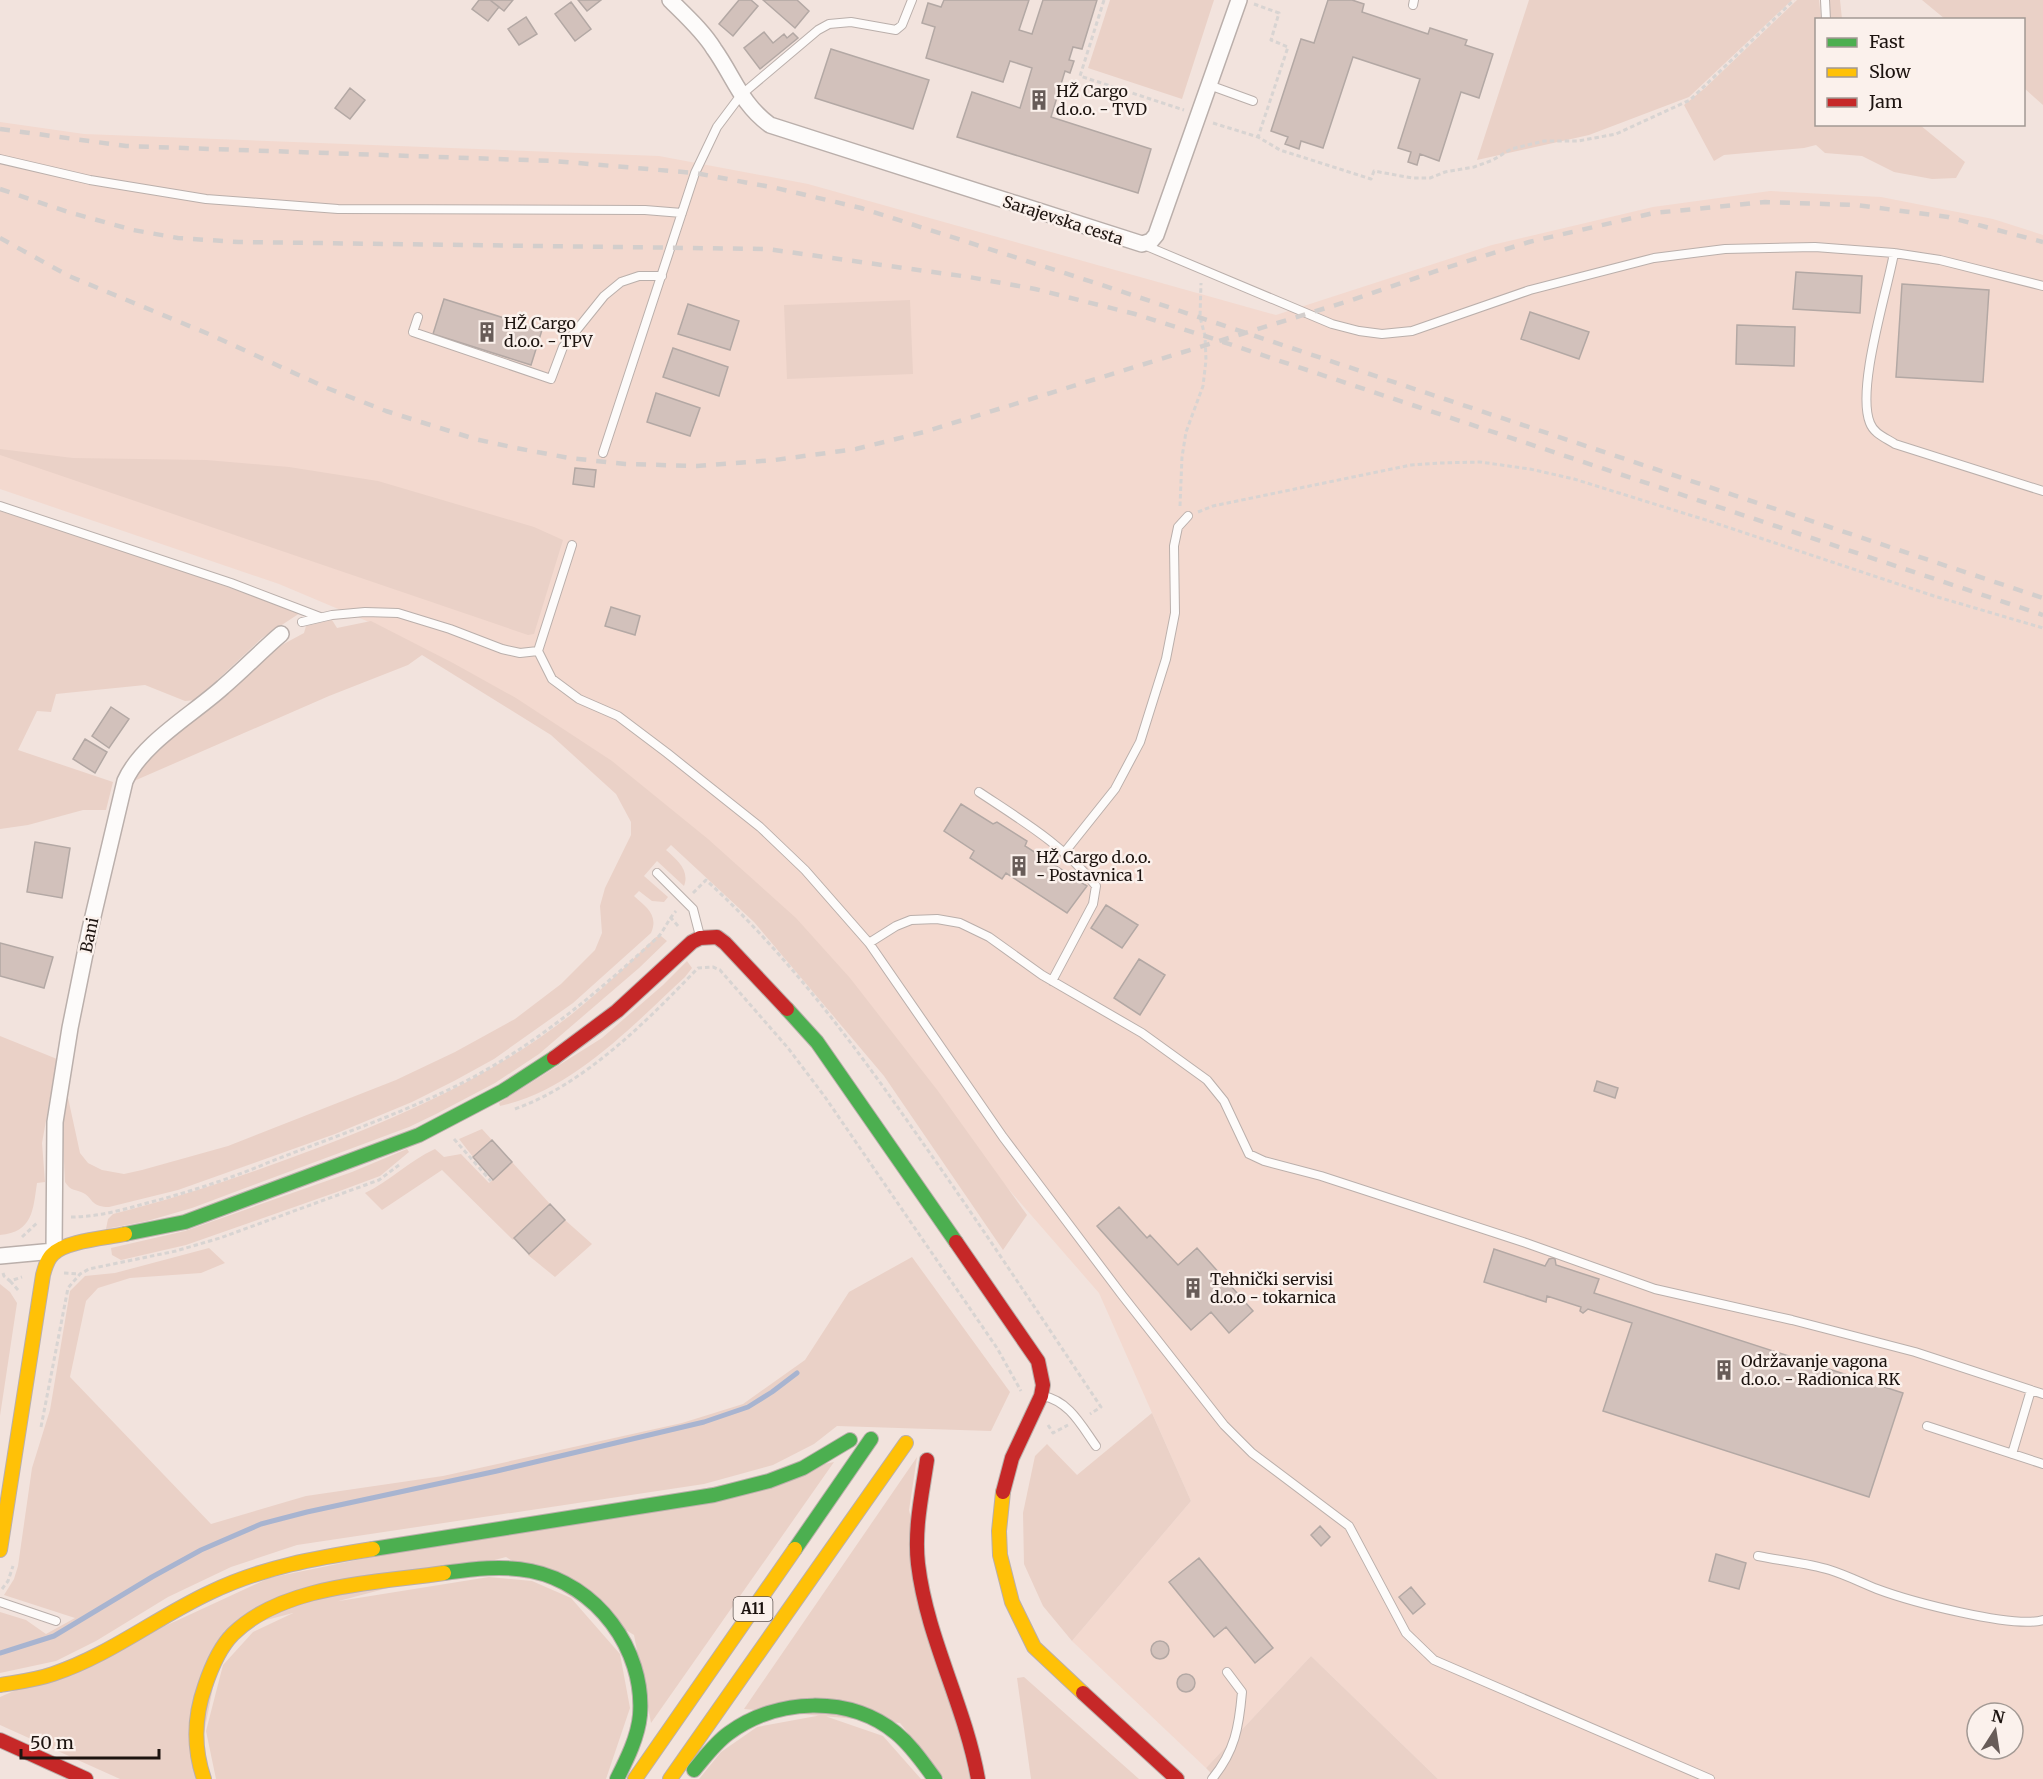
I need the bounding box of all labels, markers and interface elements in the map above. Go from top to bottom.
legend [1815,18,2025,126]
text: Fast [1869,30,1905,53]
text: Slow [1869,60,1912,83]
place label: HŽ Cargo d.o.o. - TVD [1056,81,1147,119]
building icon: HŽ Cargo d.o.o. - TVD [1027,88,1051,112]
text: Jam [1868,90,1903,113]
street label: Sarajevska cesta [1000,191,1126,249]
place label: HŽ Cargo d.o.o. - TPV [504,313,593,351]
building icon: HŽ Cargo d.o.o. - TPV [475,320,499,344]
place label: HŽ Cargo d.o.o. - Postavnica 1 [1036,847,1151,885]
building icon: HŽ Cargo d.o.o. - Postavnica 1 [1007,854,1031,878]
street label: Bani [76,916,102,954]
place label: Tehnički servisi d.o.o - tokarnica [1210,1269,1336,1307]
building icon: Tehnički servisi d.o.o - tokarnica [1181,1276,1205,1300]
place label: Održavanje vagona d.o.o. - Radionica RK [1741,1351,1901,1389]
building icon: Održavanje vagona d.o.o. - Radionica RK [1712,1358,1736,1382]
road number: A11 [734,1597,772,1621]
north arrow [1965,1701,2025,1761]
text: N [1990,1705,2007,1727]
scale bar [21,1722,159,1760]
text: 50 m [30,1731,74,1754]

